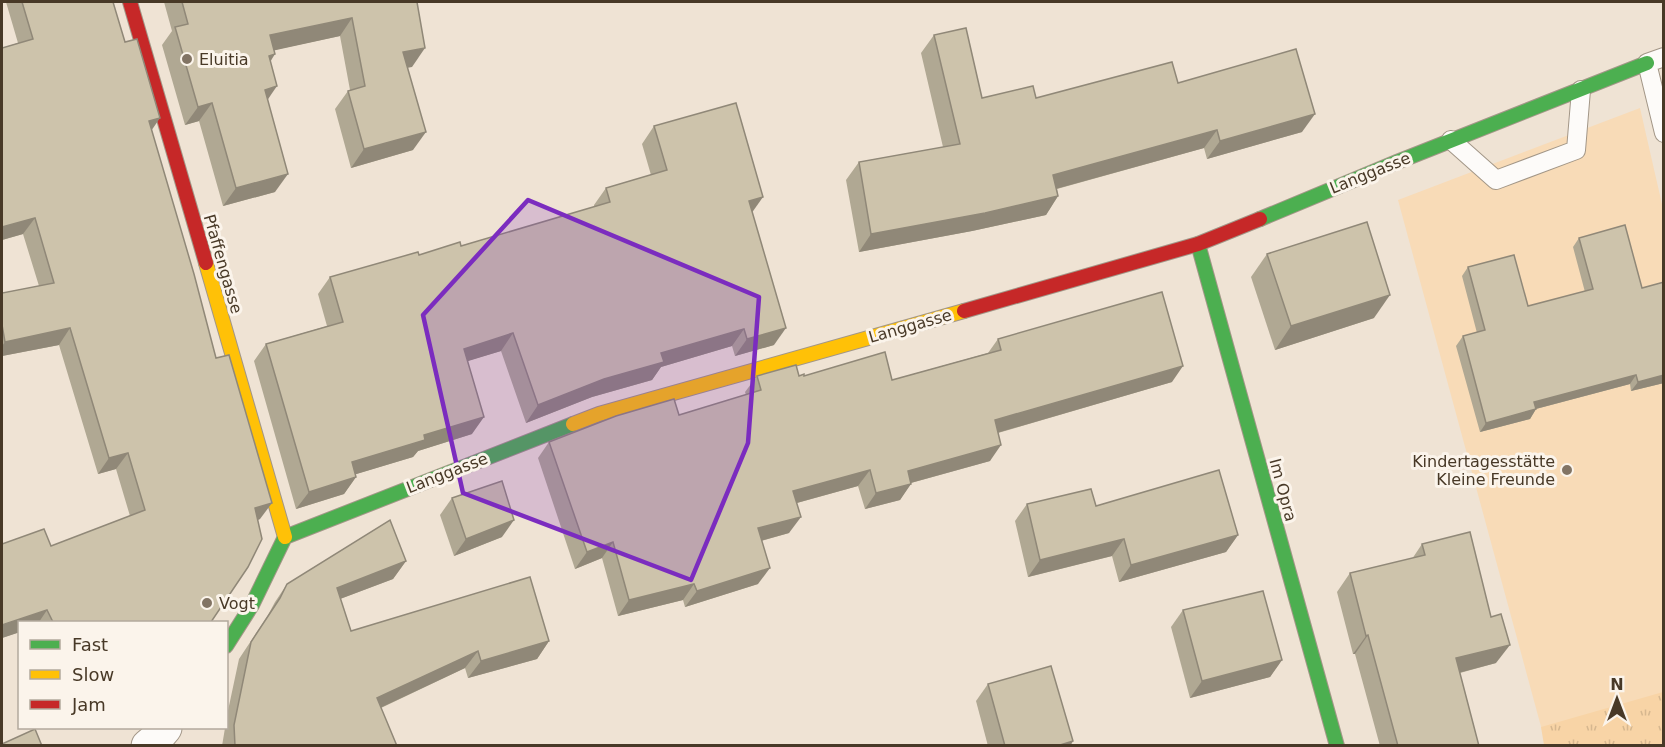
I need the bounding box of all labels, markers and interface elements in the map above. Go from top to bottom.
place label: Eluitia [199,50,249,69]
marker: Eluitia [180,52,194,66]
street label: Langgasse [1327,148,1413,198]
street label: Pfaffengasse [200,212,246,316]
street label: Langgasse [866,305,954,347]
street label: Langgasse [404,449,490,497]
place label: Kindertagesstätte Kleine Freunde [1412,452,1555,489]
street label: Im Opra [1265,456,1301,524]
marker: Kindertagesstätte Kleine Freunde [1560,463,1574,477]
place label: Vogt [219,594,255,613]
marker: Vogt [200,596,214,610]
legend [18,621,228,729]
text: Fast [72,634,108,655]
text: Slow [72,664,114,685]
north arrow [1587,669,1647,729]
text: N [1610,675,1624,694]
text: Jam [71,694,106,715]

